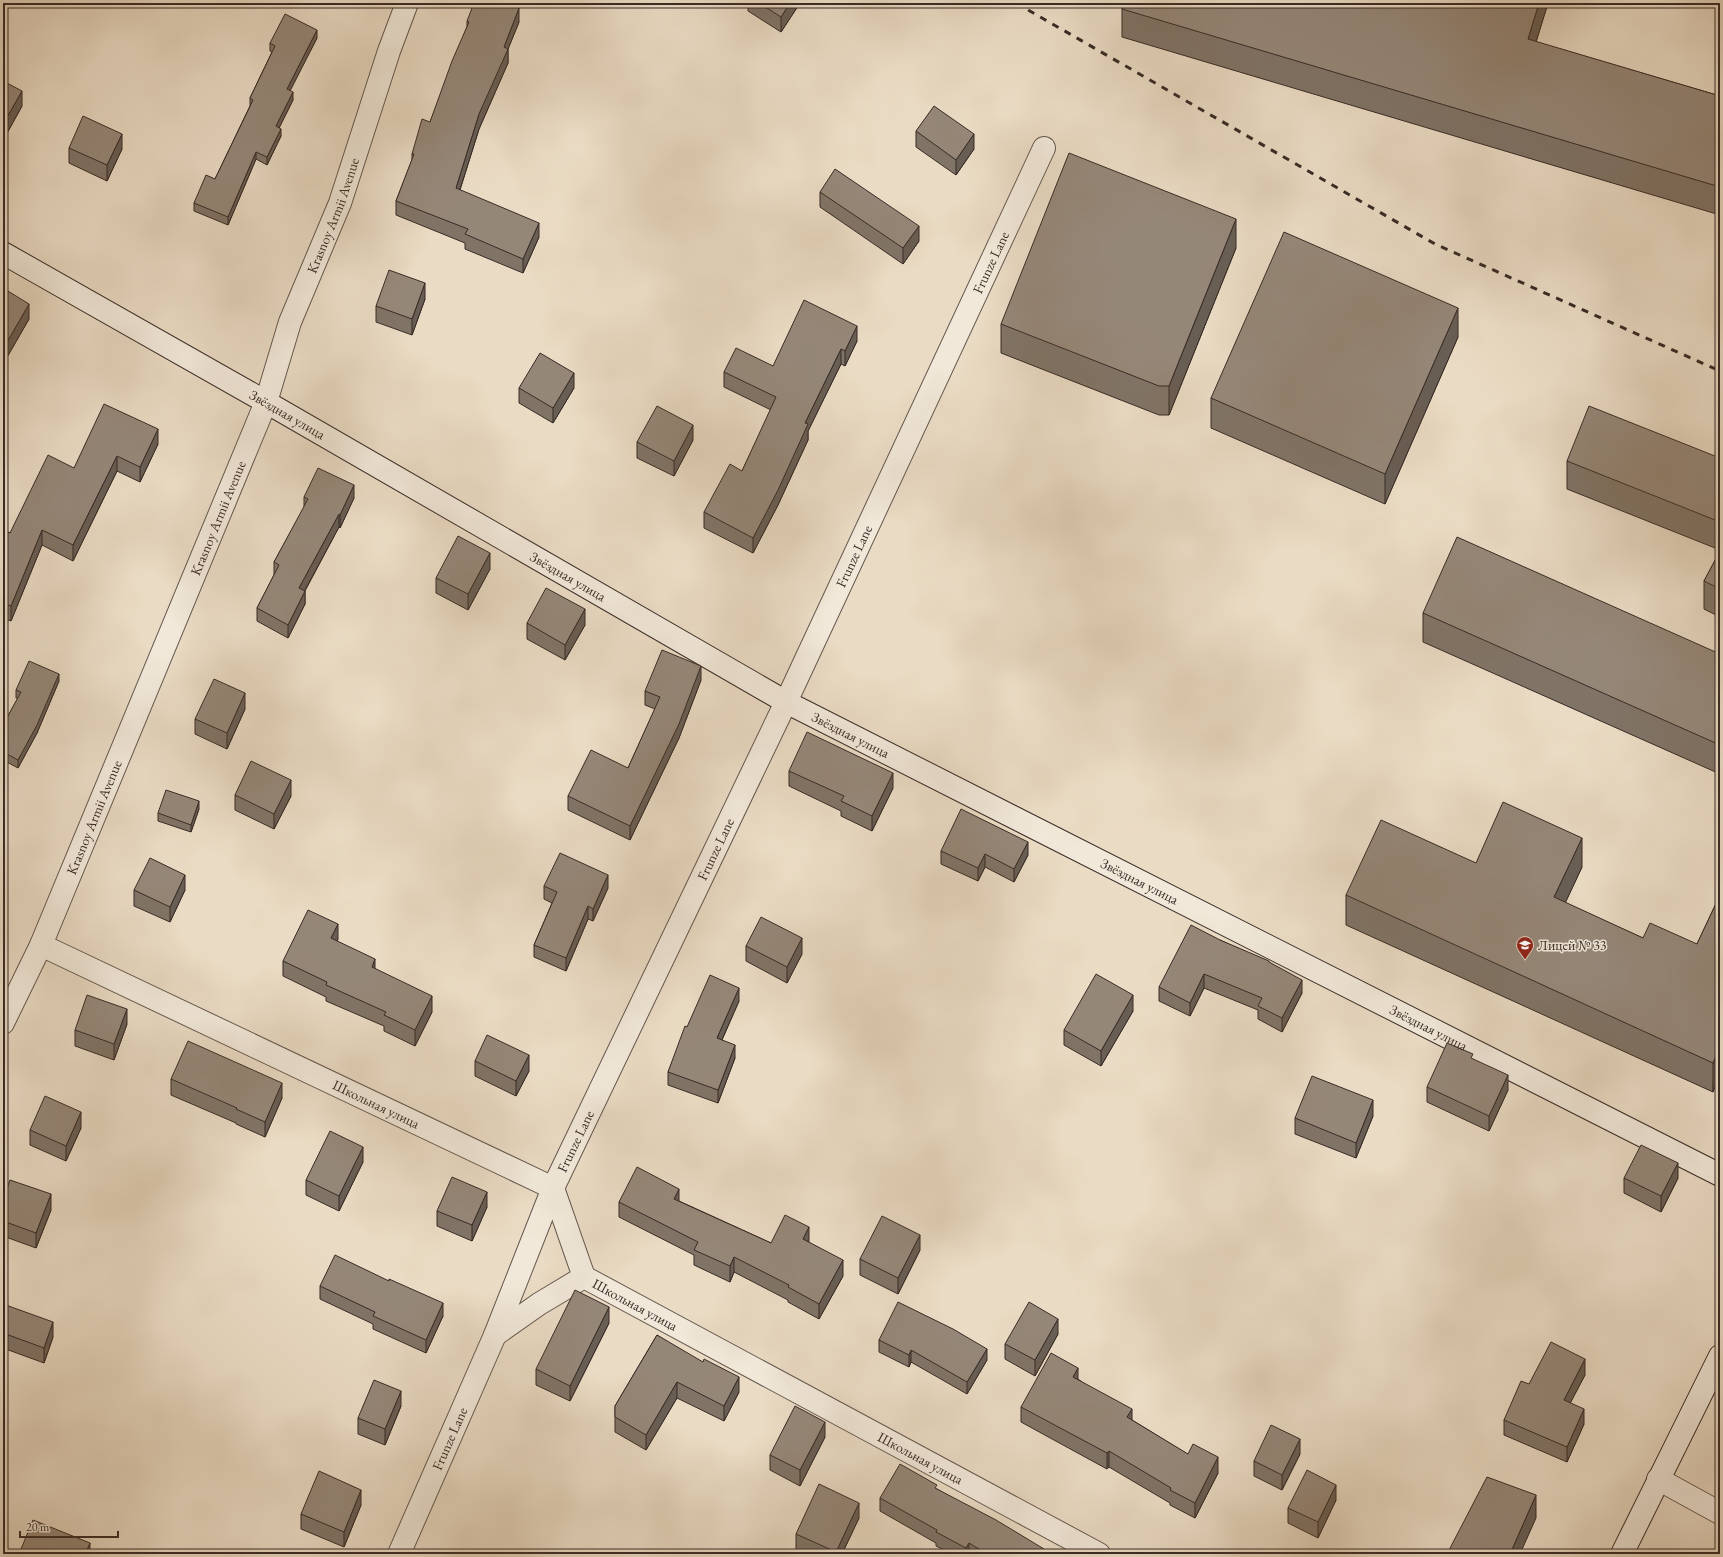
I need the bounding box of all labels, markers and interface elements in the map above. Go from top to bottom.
street label: Krasnoy Armii Avenue [302,155,363,276]
street label: Frunze Lane [968,228,1013,297]
street label: Звёздная улица [246,385,329,444]
street label: Krasnoy Armii Avenue [186,457,250,578]
street label: Frunze Lane [832,522,876,590]
street label: Звёздная улица [527,547,610,605]
street label: Звёздная улица [809,708,893,762]
street label: Krasnoy Armii Avenue [62,757,126,877]
street label: Frunze Lane [693,815,738,883]
street label: Звёздная улица [1098,854,1182,908]
school or university icon: Лицей № 33 [1515,935,1535,960]
place label: Лицей № 33 [1538,936,1607,954]
street label: Звёздная улица [1387,1000,1471,1055]
street label: Школьная улица [330,1076,423,1133]
street label: Frunze Lane [553,1107,598,1175]
street label: Школьная улица [589,1274,681,1335]
street label: Frunze Lane [428,1404,471,1473]
street label: Школьная улица [875,1428,967,1488]
scale bar [20,1513,118,1539]
text: 20 m [26,1519,50,1535]

